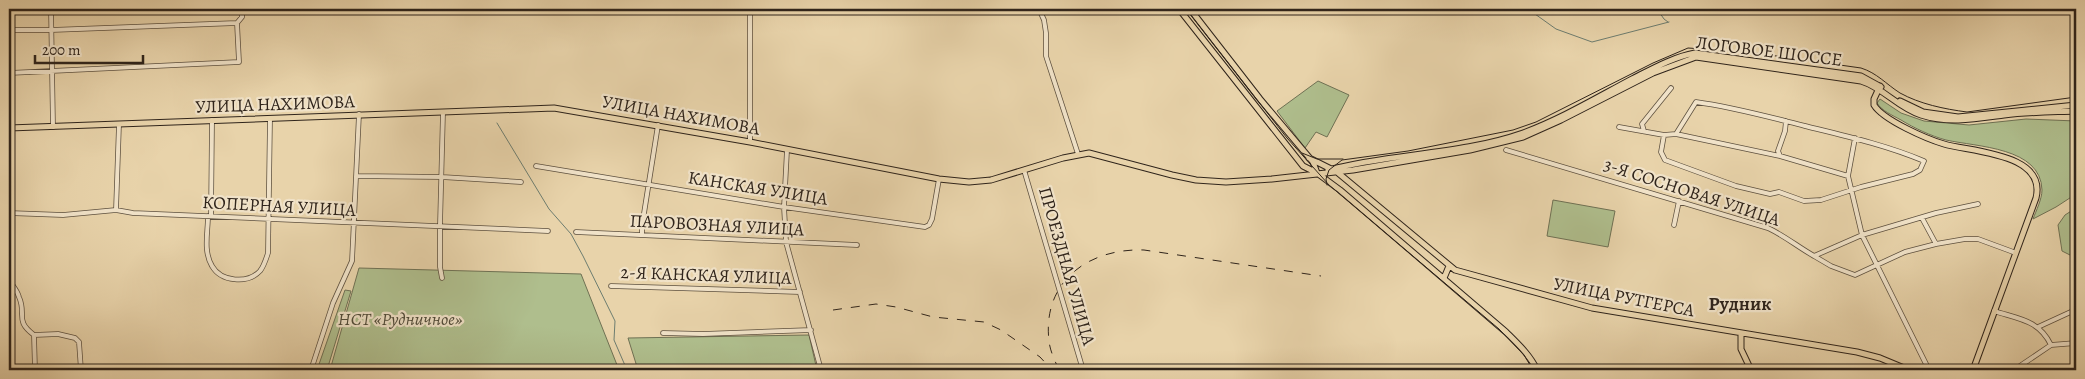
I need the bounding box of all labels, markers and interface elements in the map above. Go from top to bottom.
street label: ЛОГОВОЕ ШОССЕ [1695,30,1843,72]
scale bar [35,32,142,64]
text: 200 m [42,40,81,60]
street label: УЛИЦА НАХИМОВА [195,89,356,119]
street label: УЛИЦА НАХИМОВА [600,89,762,141]
street label: 3-Я СОСНОВАЯ УЛИЦА [1601,152,1784,232]
street label: КАНСКАЯ УЛИЦА [686,165,830,211]
street label: ПРОЕЗДНАЯ УЛИЦА [1033,184,1101,348]
street label: КОПЕРНАЯ УЛИЦА [202,190,357,222]
street label: ПАРОВОЗНАЯ УЛИЦА [629,208,805,242]
street label: 2-Я КАНСКАЯ УЛИЦА [620,260,792,290]
street label: УЛИЦА РУТГЕРСА [1551,272,1697,323]
district label: Рудник [1709,291,1772,317]
park label: НСТ «Рудничное» [338,307,463,331]

